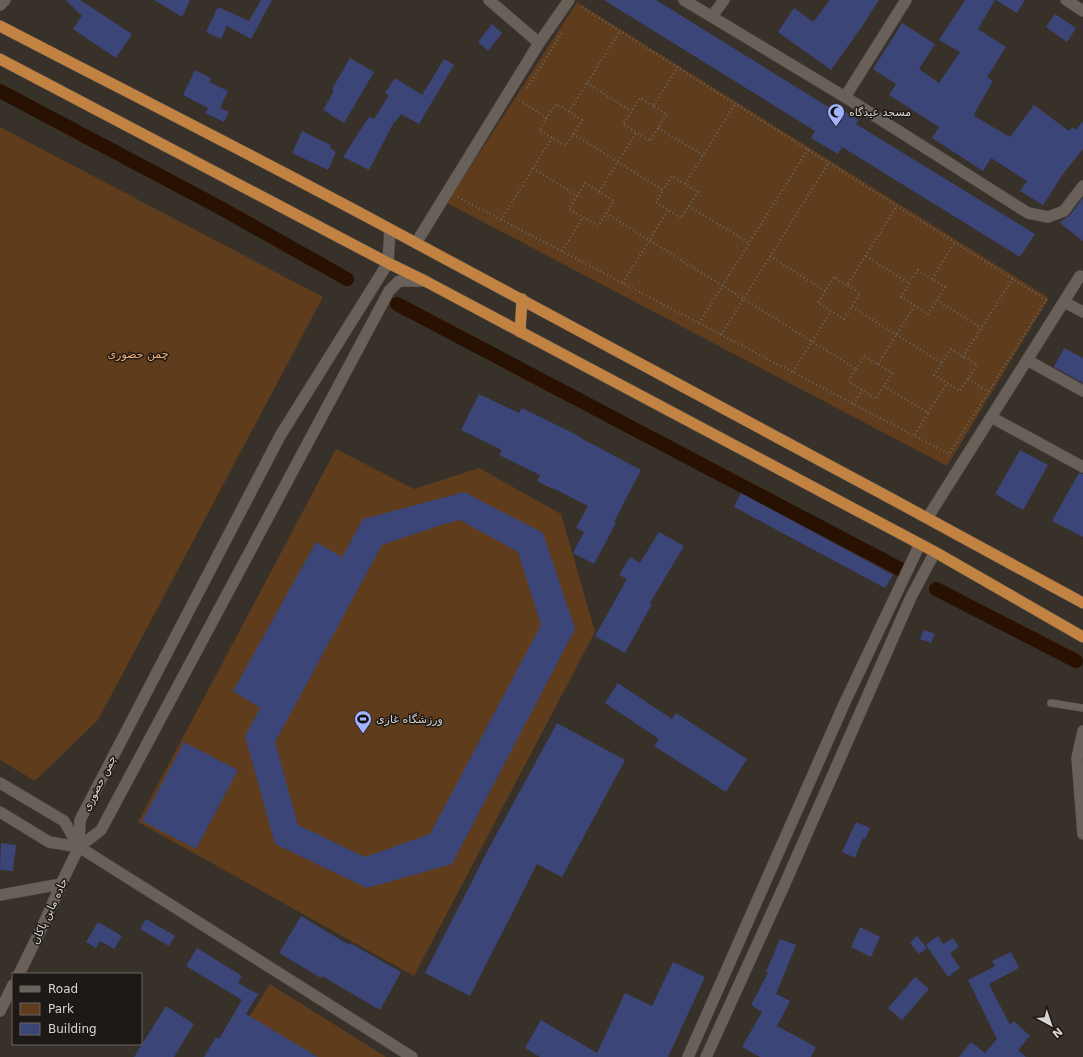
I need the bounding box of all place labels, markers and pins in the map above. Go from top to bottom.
mosque icon: مسجد عیدگاه [826,102,846,127]
place label: مسجد عیدگاه [849,106,911,119]
sports icon: ورزشگاه غازی [353,709,373,734]
place label: ورزشگاه غازی [376,713,443,726]

